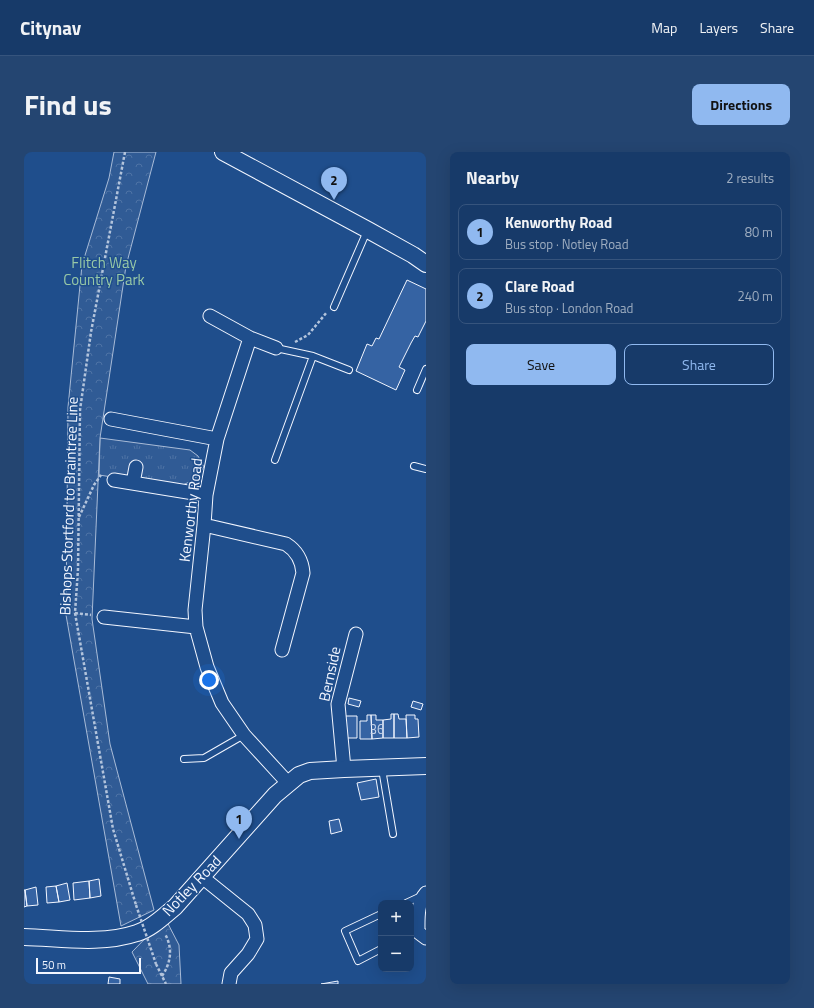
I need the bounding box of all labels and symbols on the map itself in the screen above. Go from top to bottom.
pin: 2 [321,167,347,200]
park label: Flitch Way Country Park [63,251,145,291]
street label: Bishops Stortford to Braintree Line [53,396,84,616]
street label: Kenworthy Road [173,457,208,563]
street label: Bernside [312,644,347,704]
your location [199,670,219,690]
house number: 36 [370,719,384,739]
pin: 1 [226,806,252,839]
street label: Notley Road [157,850,227,921]
scale bar [36,956,141,975]

